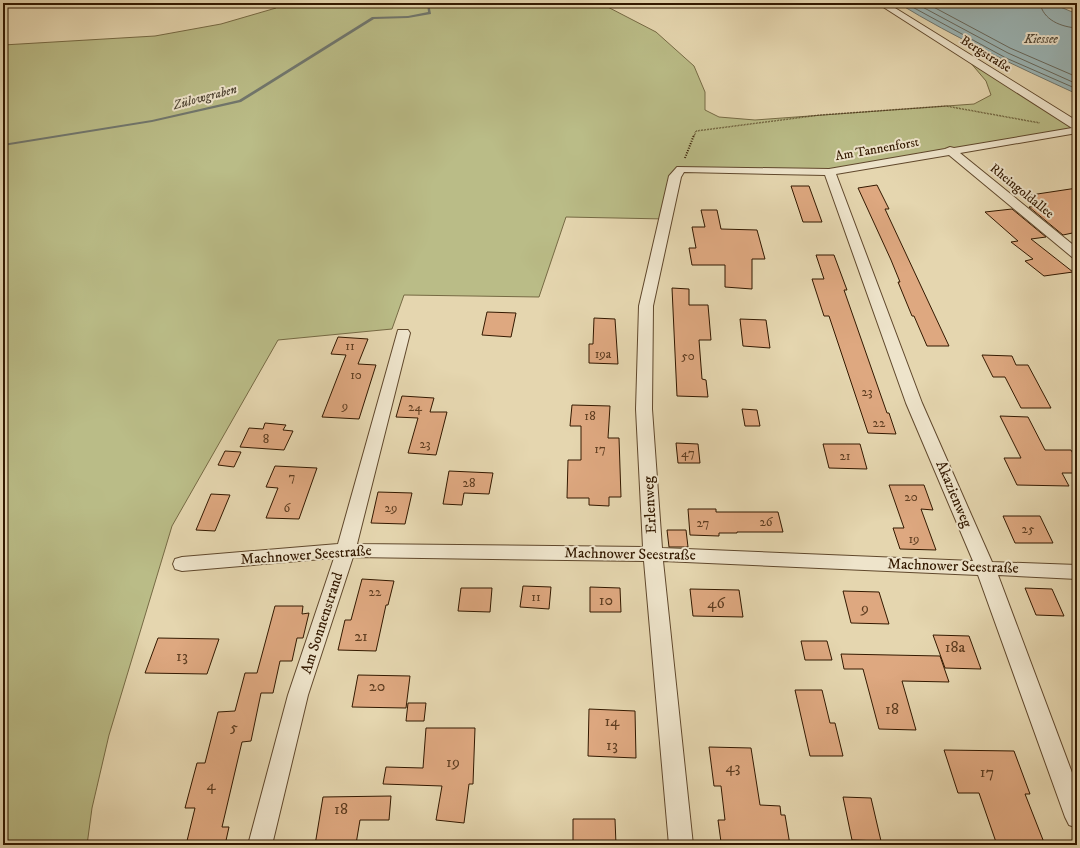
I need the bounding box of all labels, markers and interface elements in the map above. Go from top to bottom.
water label: Kiessee [1023,31,1058,47]
street label: Bergstraße [958,32,1014,76]
water label: Zülowgraben [170,81,239,113]
street label: Am Tannenforst [834,134,920,164]
street label: Rheingoldallee [987,160,1057,222]
house number: 11 [345,338,355,354]
house number: 19a [595,346,612,362]
house number: 50 [681,348,695,364]
house number: 10 [350,367,362,383]
house number: 23 [861,384,873,400]
house number: 9 [341,398,348,414]
house number: 24 [408,399,422,415]
house number: 18 [584,408,596,424]
house number: 22 [873,415,886,431]
house number: 8 [263,431,269,447]
house number: 23 [419,436,431,452]
house number: 17 [594,441,606,457]
house number: 47 [681,445,695,461]
house number: 21 [839,448,851,464]
street label: Akazienweg [931,458,977,531]
house number: 7 [289,469,296,485]
house number: 28 [463,475,475,491]
street label: Erlenweg [639,475,661,534]
house number: 20 [904,489,918,505]
house number: 6 [284,500,292,516]
house number: 29 [385,500,397,516]
house number: 26 [759,514,774,530]
house number: 27 [697,515,710,531]
house number: 25 [1022,521,1035,537]
house number: 19 [908,531,920,547]
street label: Machnower Seestraße [240,541,372,569]
street label: Machnower Seestraße [564,543,696,565]
street label: Machnower Seestraße [887,554,1019,578]
street label: Am Sonnenstrand [297,569,348,676]
house number: 22 [369,584,382,600]
house number: 11 [531,589,541,605]
house number: 10 [599,590,613,610]
house number: 46 [707,593,725,613]
house number: 9 [860,598,869,618]
house number: 21 [354,626,368,646]
house number: 18a [945,637,966,657]
house number: 13 [176,646,188,666]
house number: 20 [369,676,385,696]
house number: 18 [885,699,899,719]
house number: 14 [604,711,620,731]
house number: 5 [230,717,238,737]
house number: 13 [606,735,618,755]
house number: 19 [446,752,460,772]
house number: 43 [725,757,741,777]
house number: 17 [980,762,994,782]
house number: 4 [206,775,216,795]
house number: 18 [334,799,348,819]

